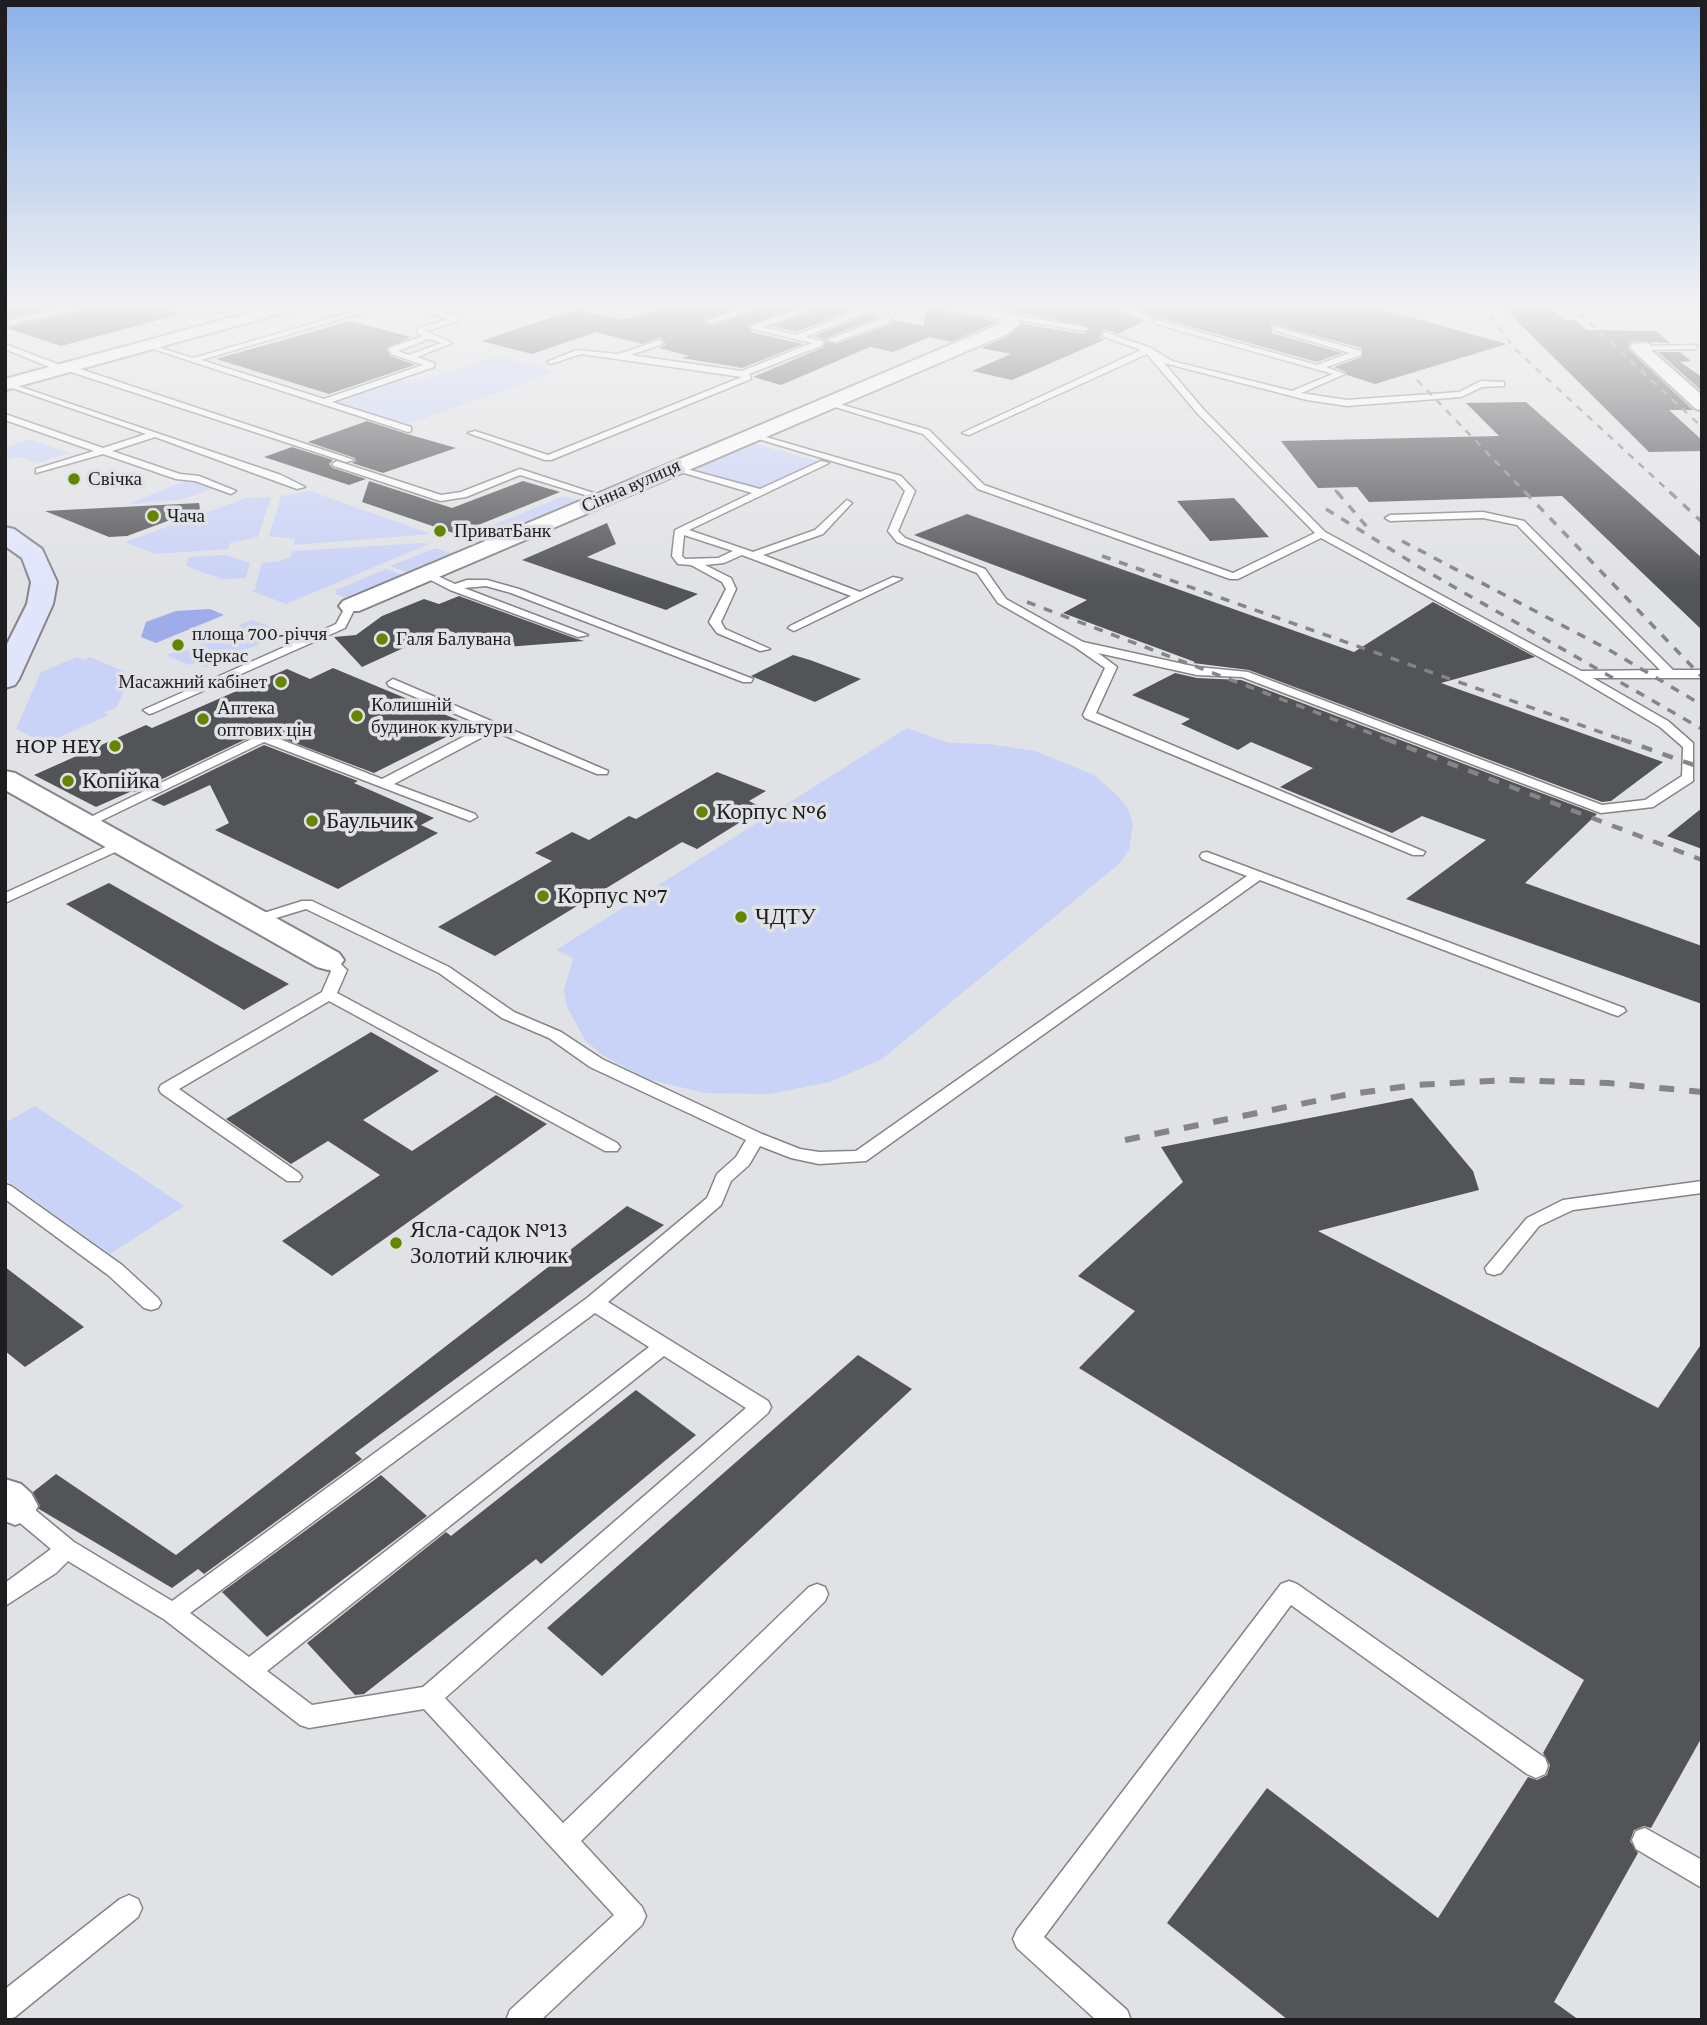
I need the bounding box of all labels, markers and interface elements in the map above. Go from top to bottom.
street label: Сінна вулиця [578,454,684,518]
place label: Свічка [88,468,142,490]
marker: Свічка [66,471,82,487]
place label: Чача [167,505,205,527]
marker: Чача [145,508,161,524]
place label: ПриватБанк [454,520,551,542]
marker: ПриватБанк [432,523,448,539]
place label: площа 700-річчя Черкас [192,623,327,667]
place label: Галя Балувана [396,628,511,650]
marker: Галя Балувана [374,631,390,647]
marker: площа 700-річчя Черкас [170,637,186,653]
place label: Масажний кабінет [118,671,267,693]
marker: Масажний кабінет [273,674,289,690]
place label: Колишній будинок культури [371,694,513,738]
place label: Аптека оптових цін [217,697,312,741]
marker: Колишній будинок культури [349,708,365,724]
marker: Аптека оптових цін [195,711,211,727]
place label: HOP HEY [15,732,101,760]
marker: HOP HEY [107,738,123,754]
place label: Копійка [82,767,160,795]
marker: Копійка [60,773,76,789]
place label: Корпус №6 [716,798,827,826]
marker: Корпус №6 [694,804,710,820]
place label: Баульчик [326,807,414,835]
marker: Баульчик [304,813,320,829]
place label: Корпус №7 [557,882,667,910]
marker: Корпус №7 [535,888,551,904]
place label: ЧДТУ [755,903,816,931]
marker: ЧДТУ [733,909,749,925]
place label: Ясла-садок №13 Золотий ключик [410,1216,568,1270]
marker: Ясла-садок №13 Золотий ключик [388,1235,404,1251]

